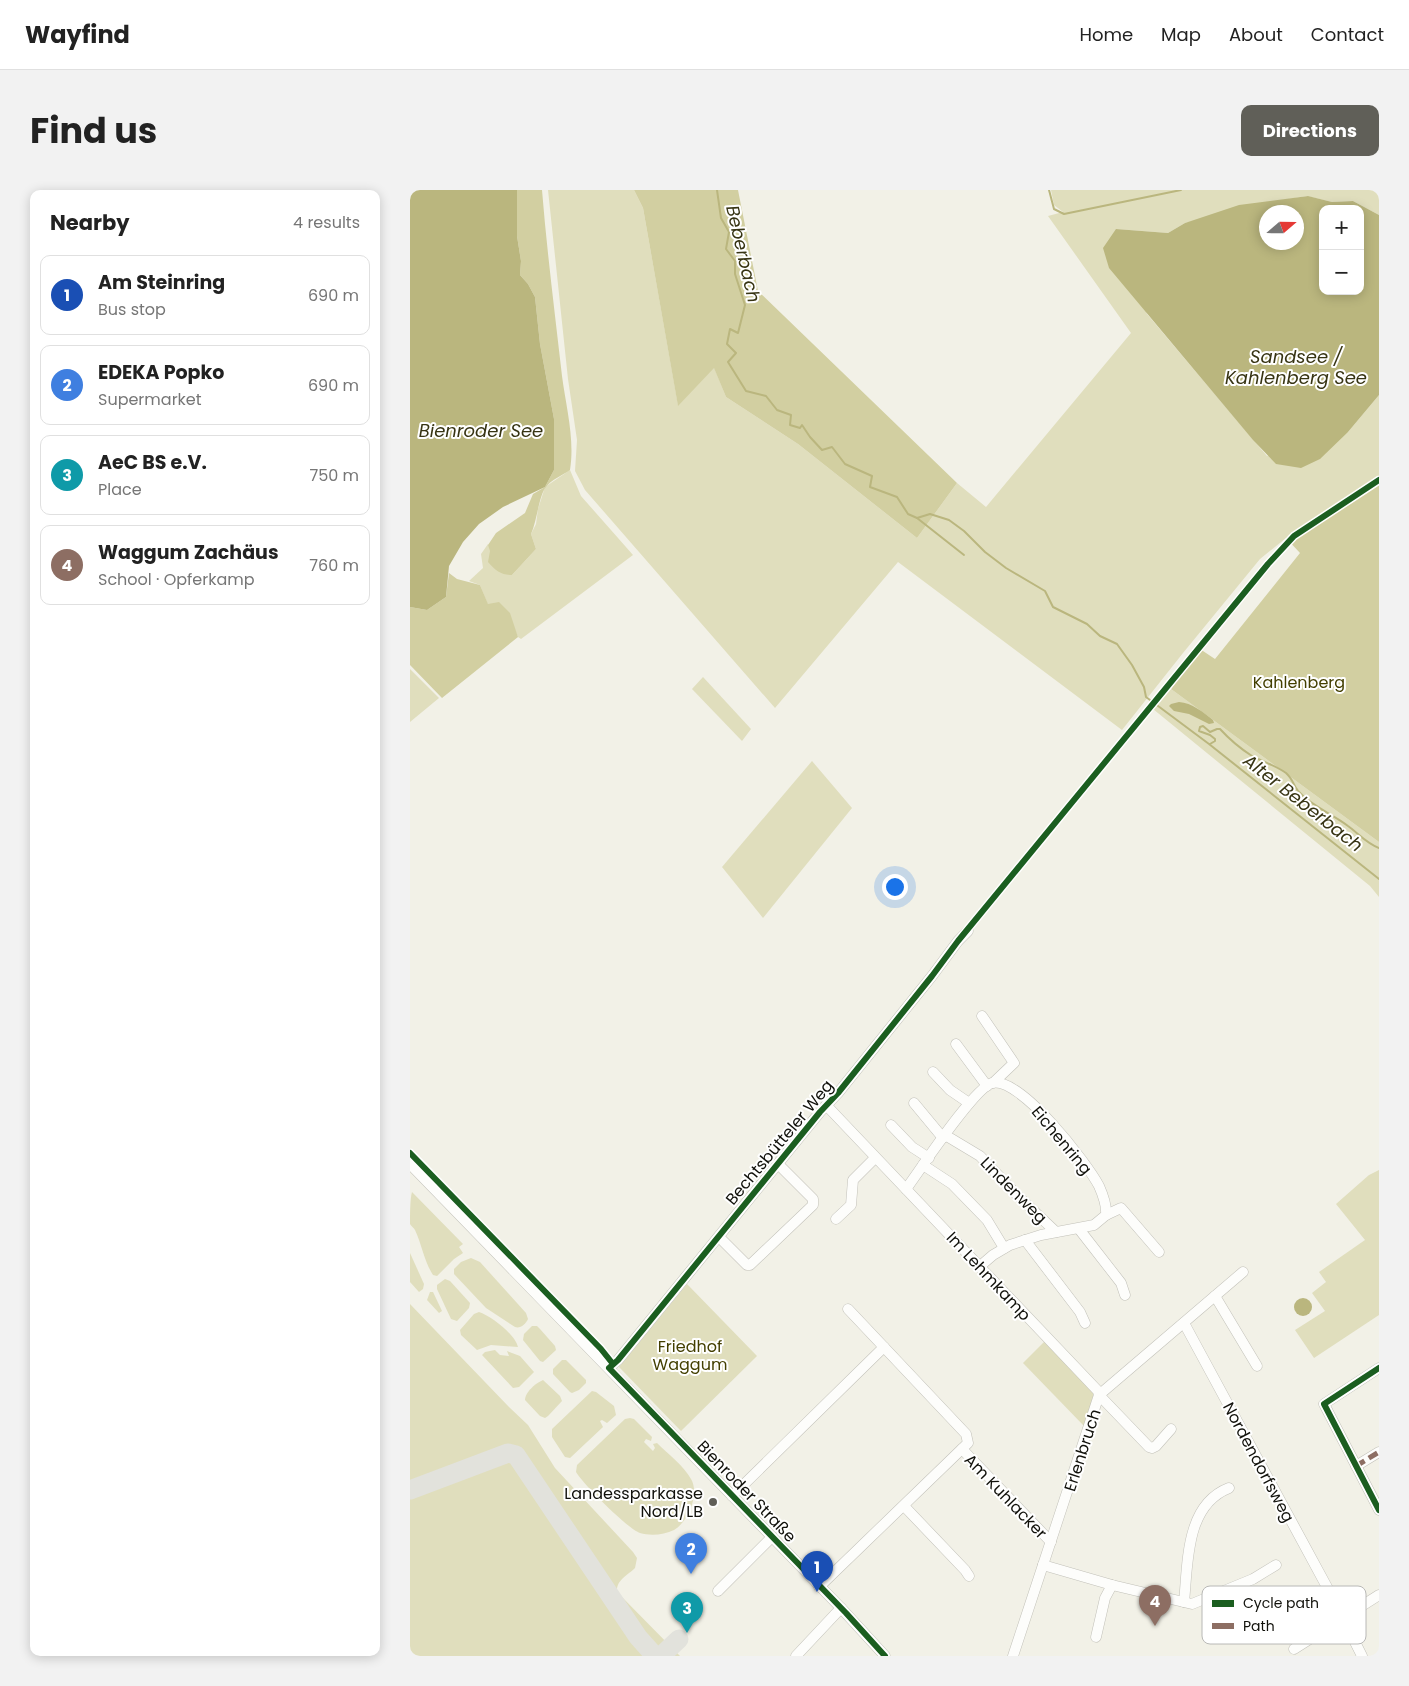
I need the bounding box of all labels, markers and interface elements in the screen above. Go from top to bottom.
text: Wayfind [25,18,130,51]
text: Home [1079,22,1133,47]
text: Map [1161,22,1201,47]
text: About [1229,22,1283,47]
text: Contact [1311,22,1384,47]
button: Directions [1241,105,1379,156]
text: Find us [30,106,157,155]
water label: Beberbach [720,203,767,305]
north arrow [1259,205,1304,250]
map controls [1319,205,1364,295]
button: + [1319,205,1364,250]
text: Nearby [50,208,130,237]
text: 4 results [293,211,360,234]
button: − [1319,250,1364,295]
text: Am Steinring [98,269,225,296]
text: 1 [64,284,70,307]
text: 690 m [308,284,359,307]
text: Bus stop [98,298,166,321]
water label: Sandsee / Kahlenberg See [1225,344,1367,390]
text: EDEKA Popko [98,359,224,386]
text: 2 [62,374,72,397]
text: 690 m [308,374,359,397]
text: Supermarket [98,388,202,411]
water label: Bienroder See [419,418,543,443]
text: AeC BS e.V. [98,449,207,476]
text: 3 [62,464,72,487]
text: 750 m [309,464,359,487]
text: Place [98,478,142,501]
text: Waggum Zachäus [98,539,278,566]
text: 4 [62,554,72,577]
text: 760 m [309,554,359,577]
text: School · Opferkamp [98,568,255,591]
park label: Kahlenberg [1253,671,1345,694]
water label: Alter Beberbach [1238,747,1368,857]
your location [882,874,908,900]
street label: Bechtsbütteler Weg [720,1075,839,1210]
street label: Eichenring [1026,1101,1097,1180]
street label: Lindenweg [975,1152,1052,1229]
street label: Im Lehmkamp [941,1227,1036,1326]
park label: Friedhof Waggum [653,1335,727,1376]
street label: Nordendorfsweg [1217,1398,1300,1526]
street label: Erlenbruch [1058,1406,1107,1494]
street label: Bienroder Straße [692,1435,801,1548]
street label: Am Kuhlacker [959,1449,1052,1544]
place label: Landessparkasse Nord/LB [564,1482,703,1523]
marker: Landessparkasse Nord/LB [707,1496,719,1508]
pin: 2 [675,1533,707,1574]
pin: 1 [801,1551,833,1592]
pin: 4 [1139,1585,1171,1626]
legend [1202,1586,1366,1644]
pin: 3 [671,1592,703,1633]
text: Cycle path [1243,1593,1319,1613]
text: Path [1243,1616,1275,1636]

